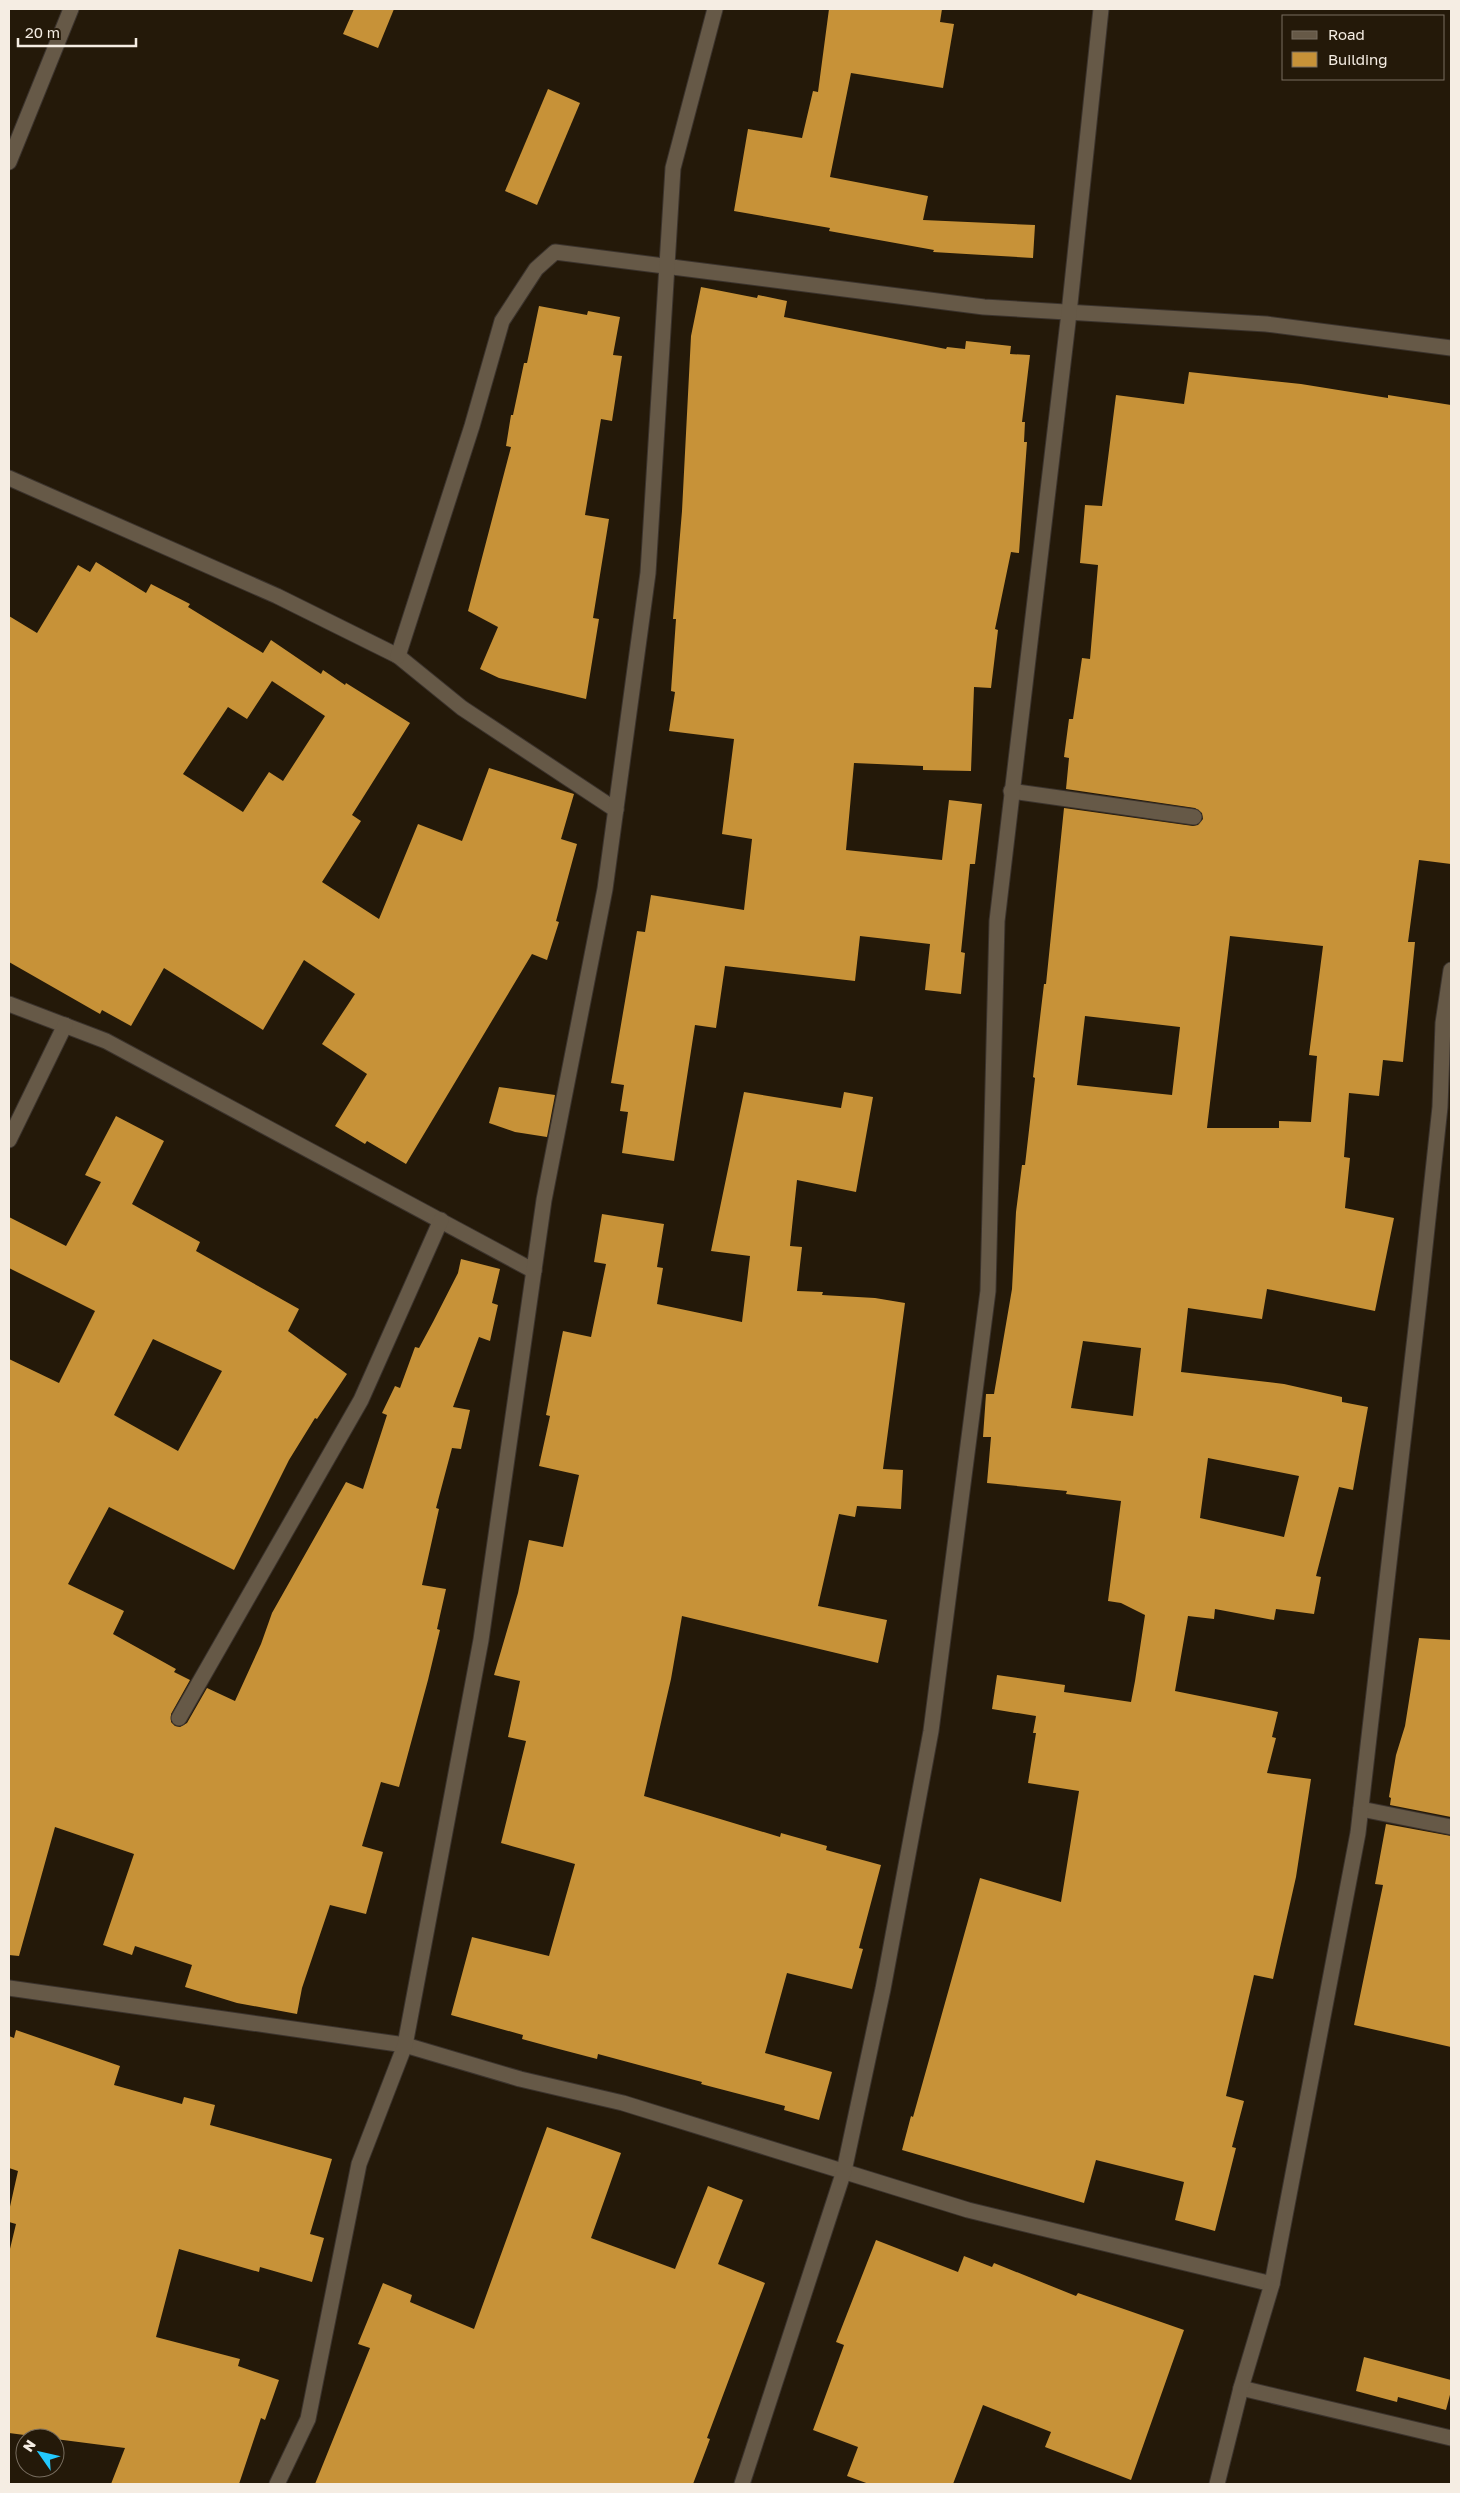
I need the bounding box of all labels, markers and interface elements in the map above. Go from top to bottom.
scale bar [18,15,135,47]
legend [1282,15,1445,80]
text: 20 m [25,23,60,41]
text: Road [1328,25,1365,43]
text: Building [1328,50,1388,68]
north arrow [15,2428,65,2478]
text: N [19,2436,39,2455]

